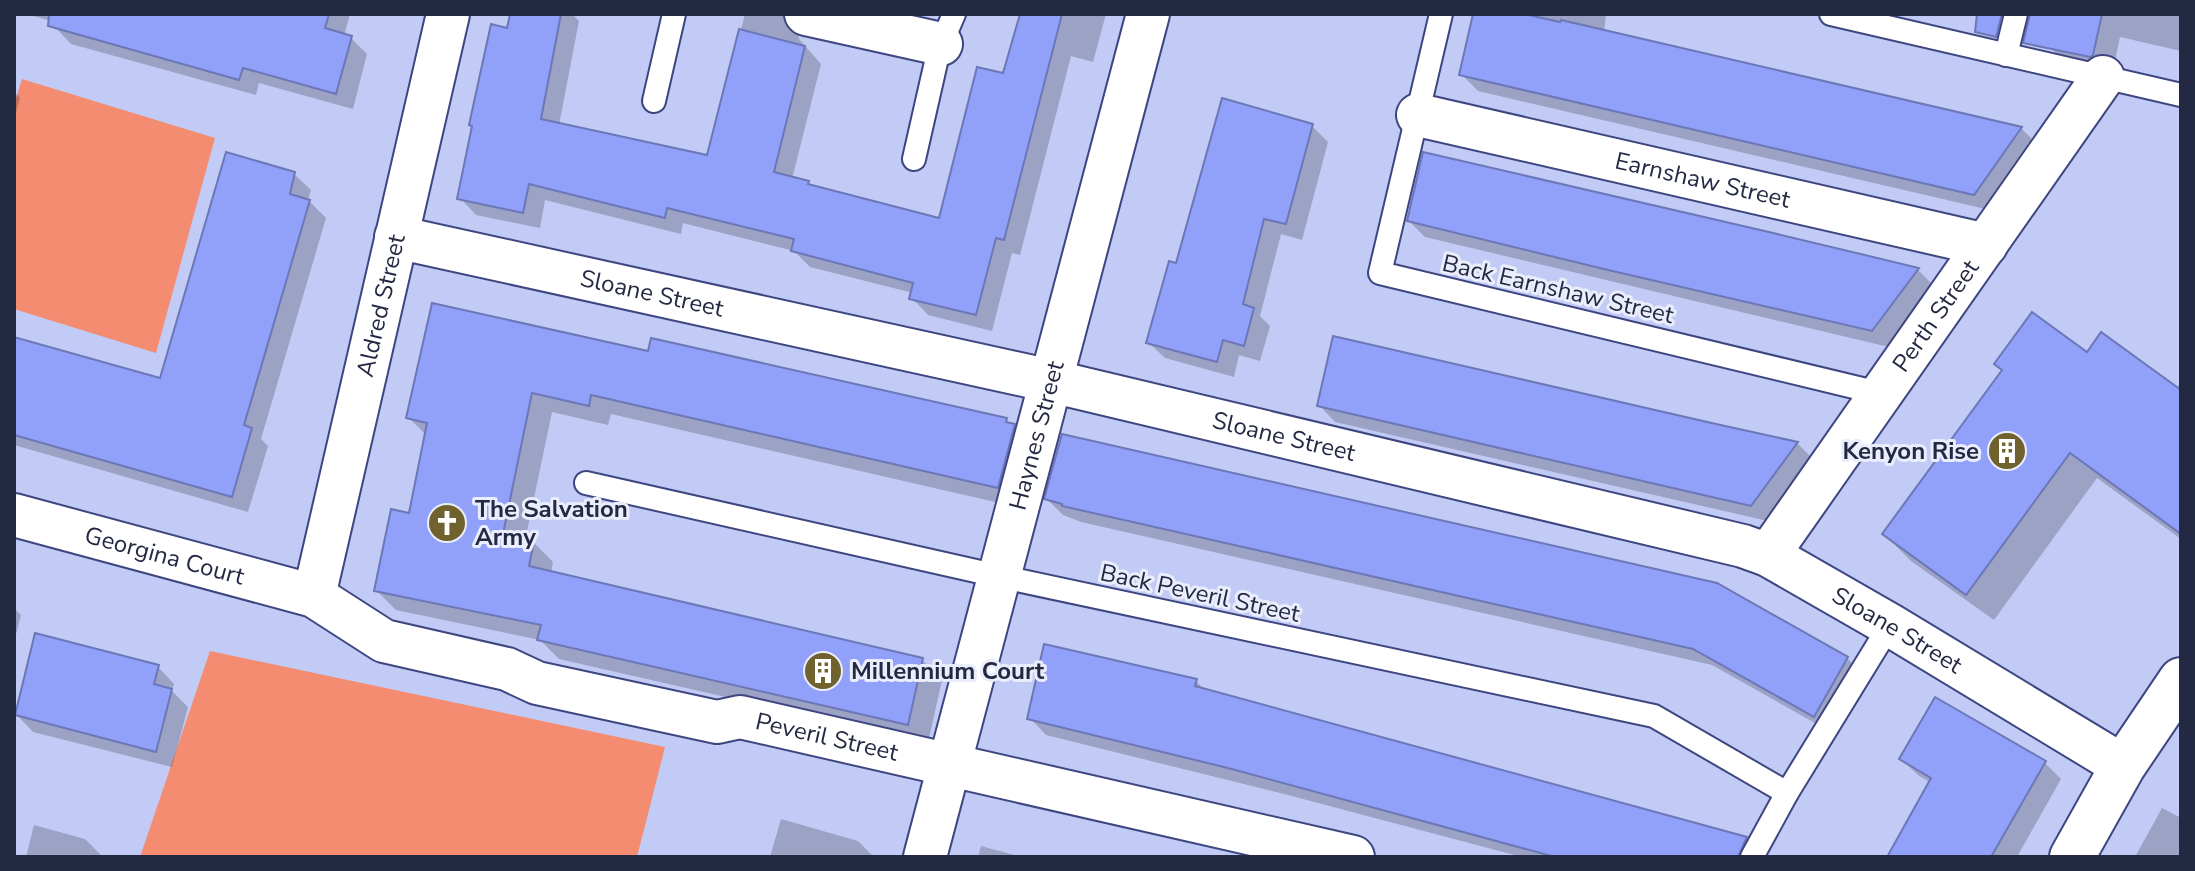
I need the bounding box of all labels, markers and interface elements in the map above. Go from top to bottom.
street label: Earnshaw Street [1612,145,1794,216]
street label: Aldred Street [349,231,413,380]
street label: Back Earnshaw Street [1439,247,1677,331]
street label: Perth Street [1885,253,1986,378]
street label: Sloane Street [577,262,727,325]
street label: Haynes Street [1001,357,1072,513]
street label: Sloane Street [1209,404,1359,469]
building icon: Kenyon Rise [1986,430,2028,472]
place label: Kenyon Rise [1842,435,1979,467]
place label: The Salvation Army [475,493,628,553]
church icon: The Salvation Army [426,502,468,544]
street label: Georgina Court [81,519,249,593]
street label: Back Peveril Street [1097,556,1303,630]
street label: Sloane Street [1826,579,1969,681]
building icon: Millennium Court [802,650,844,692]
place label: Millennium Court [851,655,1045,687]
street label: Peveril Street [752,705,902,769]

